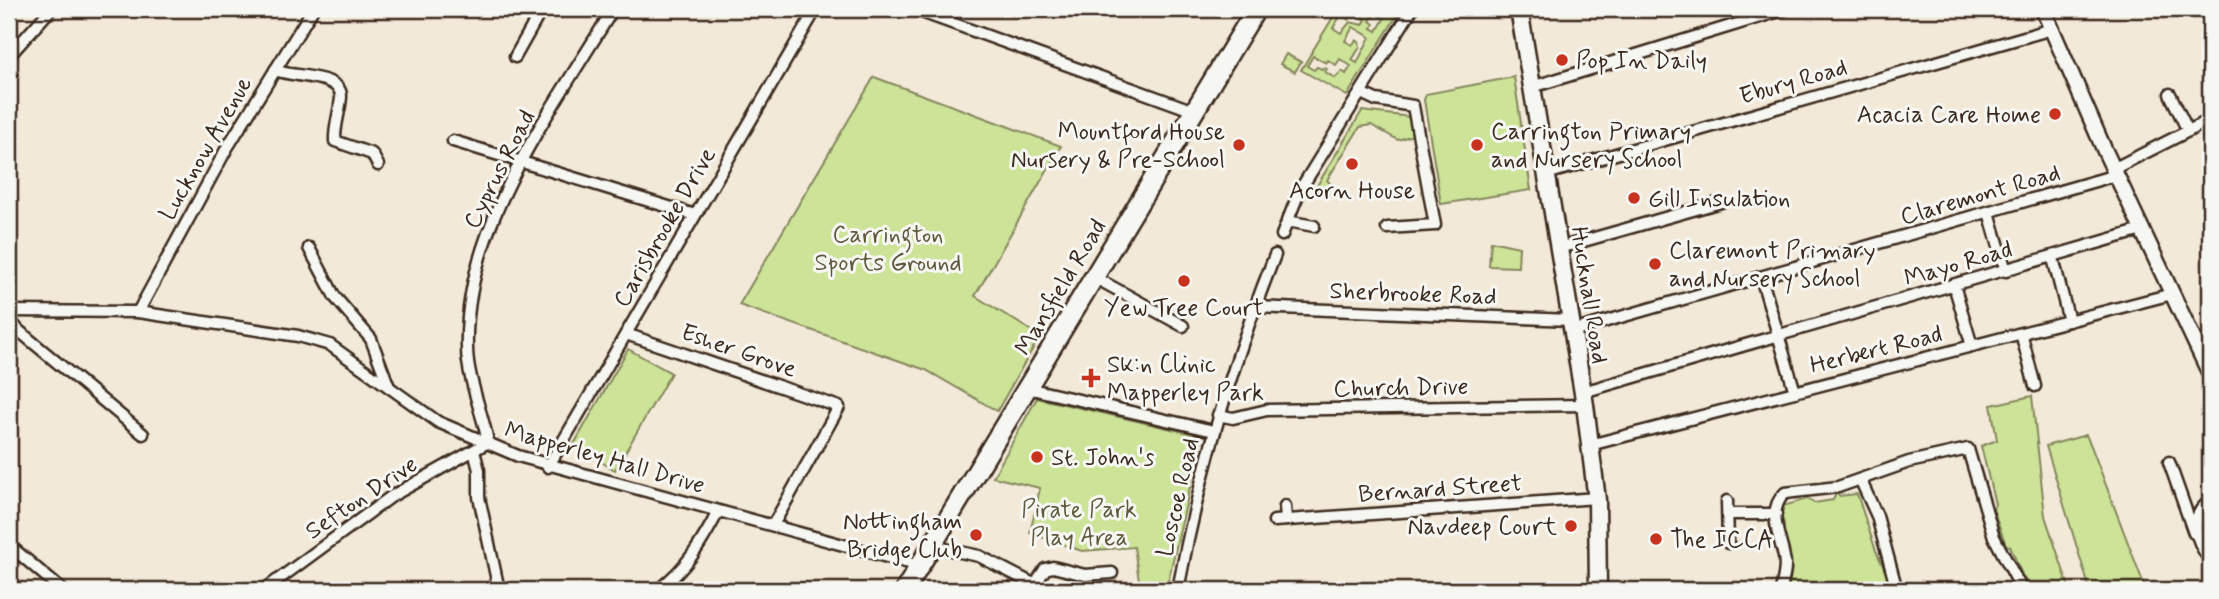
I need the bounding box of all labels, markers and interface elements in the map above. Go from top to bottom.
place label: Pop In Daily [1576,46,1707,77]
marker: Pop In Daily [1554,52,1570,68]
street label: Ebury Road [1736,52,1851,113]
street label: Lucknow Avenue [153,71,260,226]
place label: Acacia Care Home [1857,100,2041,131]
street label: Cyprus Road [457,105,543,234]
marker: Acacia Care Home [2047,106,2063,122]
place label: Mountford House Nursery & Pre-School [1011,117,1225,176]
place label: Carrington Primary and Nursery School [1491,117,1691,176]
marker: Mountford House Nursery & Pre-School [1231,137,1247,153]
marker: Carrington Primary and Nursery School [1469,137,1485,153]
street label: Carisbrooke Drive [607,142,724,313]
marker: Acorn House [1344,156,1360,172]
street label: Claremont Road [1897,158,2064,233]
place label: Acorn House [1289,176,1415,207]
place label: Gill Insulation [1648,184,1790,215]
marker: Gill Insulation [1626,190,1642,206]
street label: Mansfield Road [1008,214,1114,362]
park label: Carrington Sports Ground [814,220,962,279]
street label: Hucknall Road [1562,224,1615,366]
street label: Mayo Road [1901,234,2016,295]
place label: Claremont Primary and Nursery School [1669,236,1876,295]
marker: Claremont Primary and Nursery School [1647,256,1663,272]
marker: Yew Tree Court [1176,273,1192,289]
street label: Sherbrooke Road [1329,276,1497,313]
place label: Yew Tree Court [1104,293,1264,324]
street label: Esher Grove [677,317,800,386]
street label: Herbert Road [1807,319,1946,382]
place label: Sk:n Clinic Mapperley Park [1107,350,1264,409]
marker: Sk:n Clinic Mapperley Park [1081,368,1101,388]
street label: Church Drive [1333,372,1469,405]
street label: Mapperley Hall Drive [501,415,708,502]
street label: Loscoe Road [1150,435,1207,560]
place label: St. John's [1051,443,1155,474]
street label: Sefton Drive [300,449,424,547]
marker: St. John's [1029,449,1045,465]
street label: Bernard Street [1357,468,1523,511]
park label: Pirate Park Play Area [1021,495,1137,554]
place label: Nottingham Bridge Club [843,507,962,566]
place label: Navdeep Court [1408,512,1557,543]
marker: Navdeep Court [1563,518,1579,534]
place label: The ICCA [1670,525,1773,556]
marker: Nottingham Bridge Club [968,527,984,543]
marker: The ICCA [1648,531,1664,547]

